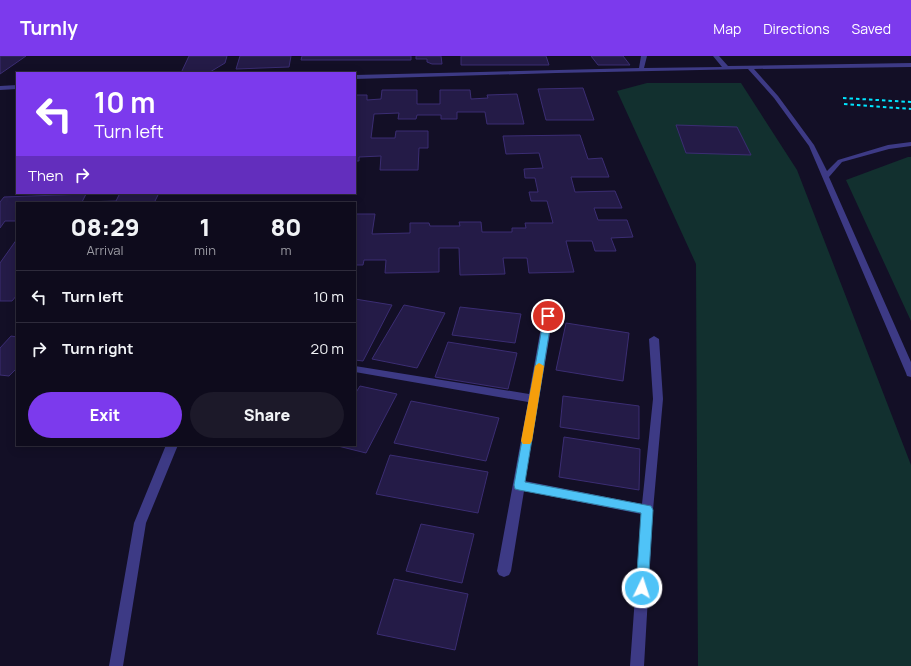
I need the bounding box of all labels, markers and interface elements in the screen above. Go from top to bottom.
text: Turnly [20,15,78,41]
text: Map [713,19,741,38]
text: Directions [763,19,830,38]
text: Saved [852,19,891,38]
text: 10 m [94,83,155,121]
icon: left [28,88,80,140]
text: Turn left [94,119,164,143]
icon: right [71,164,93,186]
text: Then [28,165,63,186]
text: 08:29 [70,210,140,243]
text: 1 [200,210,210,243]
text: 80 [270,210,302,243]
text: Arrival [86,241,124,259]
text: min [194,241,216,259]
text: m [280,241,291,259]
icon: left [28,286,50,308]
text: Turn left [62,286,124,307]
text: 10 m [313,286,344,307]
pin [531,299,565,333]
icon: arrive [537,305,559,327]
icon: right [28,338,50,360]
text: Turn right [62,338,133,359]
text: 20 m [311,338,344,359]
button: Exit [28,392,182,438]
button: Share [190,392,344,438]
position arrow [621,567,663,609]

